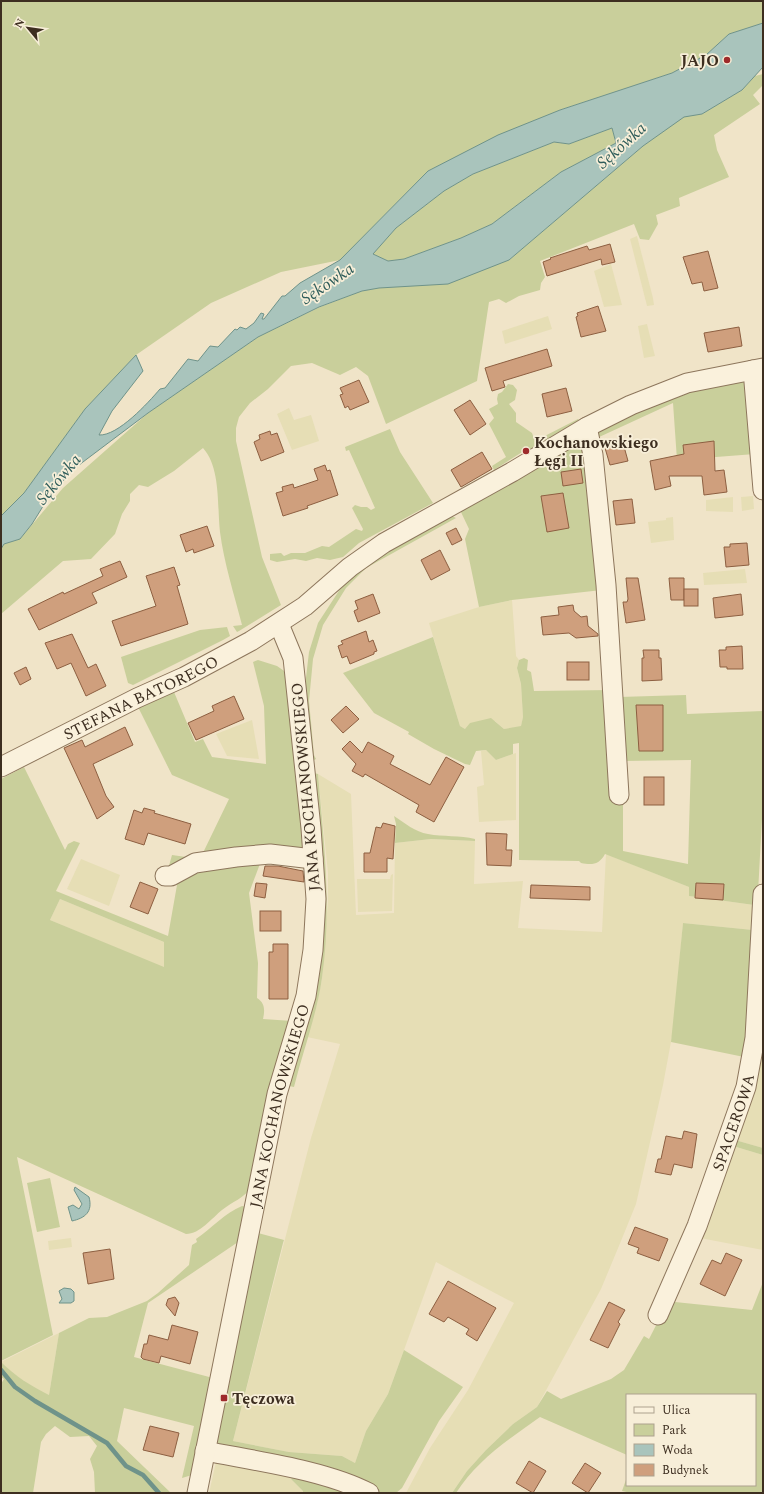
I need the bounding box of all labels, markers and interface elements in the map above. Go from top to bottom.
north arrow [8,8,48,48]
text: N [10,15,29,31]
place label: JAJO [681,49,719,73]
marker: JAJO [722,55,732,65]
water label: Sękówka [591,116,653,175]
water label: Sękówka [296,256,360,311]
place label: Kochanowskiego Łęgi II [534,431,658,473]
marker: Kochanowskiego Łęgi II [521,446,531,456]
water label: Sękówka [30,448,88,511]
street label: STEFANA BATOREGO [59,650,223,747]
street label: JANA KOCHANOWSKIEGO [285,682,327,892]
street label: JANA KOCHANOWSKIEGO [243,1001,316,1210]
street label: SPACEROWA [706,1072,761,1174]
place label: Tęczowa [232,1387,295,1411]
marker: Tęczowa [219,1393,229,1403]
legend [626,1394,756,1486]
text: Ulica [662,1401,691,1420]
text: Park [662,1421,687,1440]
text: Woda [662,1441,693,1460]
text: Budynek [662,1461,709,1480]

